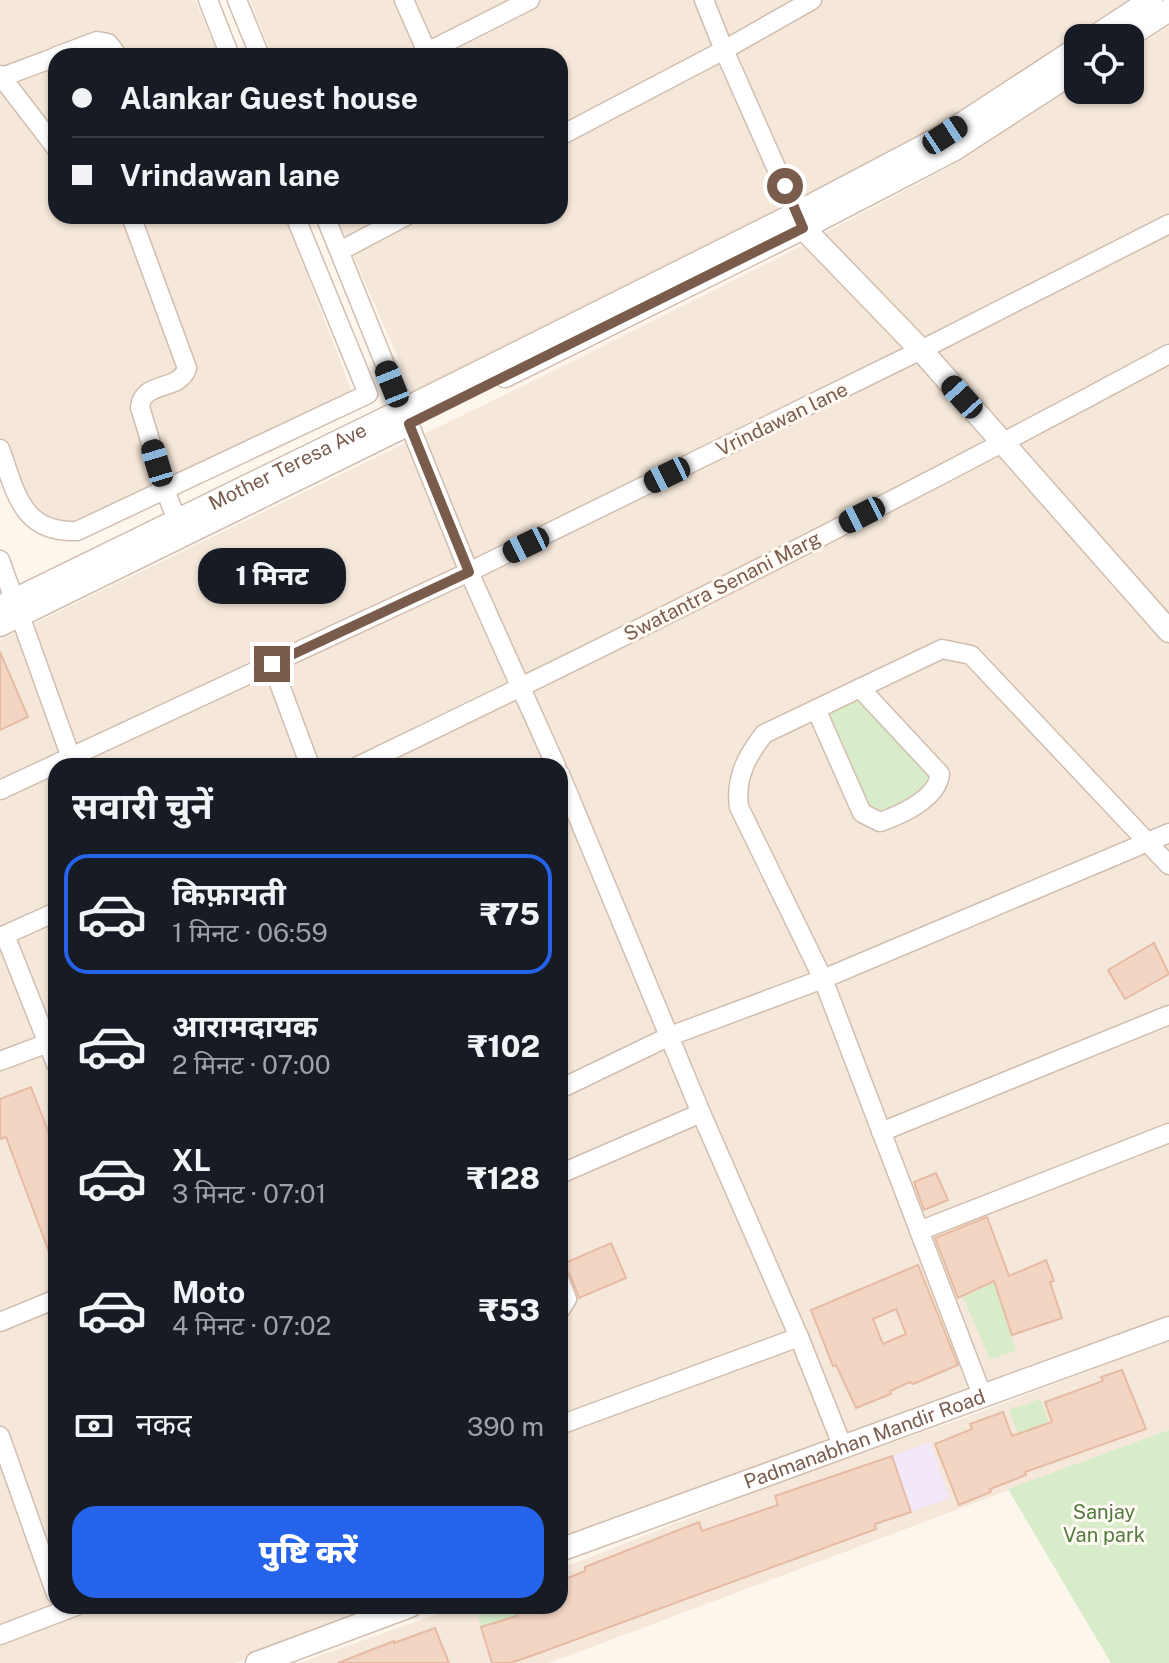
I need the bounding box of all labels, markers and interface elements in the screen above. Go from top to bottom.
map controls [1064,24,1144,104]
button: locate [1064,24,1144,104]
text: Alankar Guest house [120,80,418,116]
car [918,112,972,158]
text: Vrindawan lane [120,157,340,193]
route start [767,168,803,204]
car [372,357,412,411]
car [937,371,987,423]
street label: Vrindawan lane [712,377,852,461]
street label: Mother Teresa Ave [205,418,370,515]
car [139,437,175,489]
car [640,454,694,496]
car [835,493,889,537]
car [499,524,553,566]
street label: Swatantra Senani Marg [619,526,825,646]
callout: 1 मिनट [198,548,346,604]
text: 1 मिनट [235,560,309,591]
route end [254,646,290,682]
text: सवारी चुनें [72,785,213,827]
text: किफ़ायती [172,876,286,912]
icon: car [76,878,148,950]
text: ₹75 [480,896,540,932]
text: 1 मिनट · 06:59 [172,917,328,948]
text: आरामदायक [172,1008,318,1044]
icon: car [76,1010,148,1082]
text: ₹102 [467,1028,540,1064]
text: 2 मिनट · 07:00 [172,1049,331,1080]
icon: car [76,1142,148,1214]
text: XL [172,1142,211,1178]
text: ₹128 [467,1160,540,1196]
text: 3 मिनट · 07:01 [172,1178,326,1209]
icon: car [76,1274,148,1346]
text: Moto [172,1274,245,1310]
text: ₹53 [479,1292,540,1328]
text: 4 मिनट · 07:02 [172,1310,331,1341]
street label: Padmanabhan Mandir Road [740,1384,988,1494]
icon: cash [72,1404,116,1448]
text: नकद [136,1406,192,1442]
text: 390 m [467,1411,544,1442]
park label: Sanjay Van park [1063,1500,1145,1547]
button: पुष्टि करें [72,1506,544,1598]

